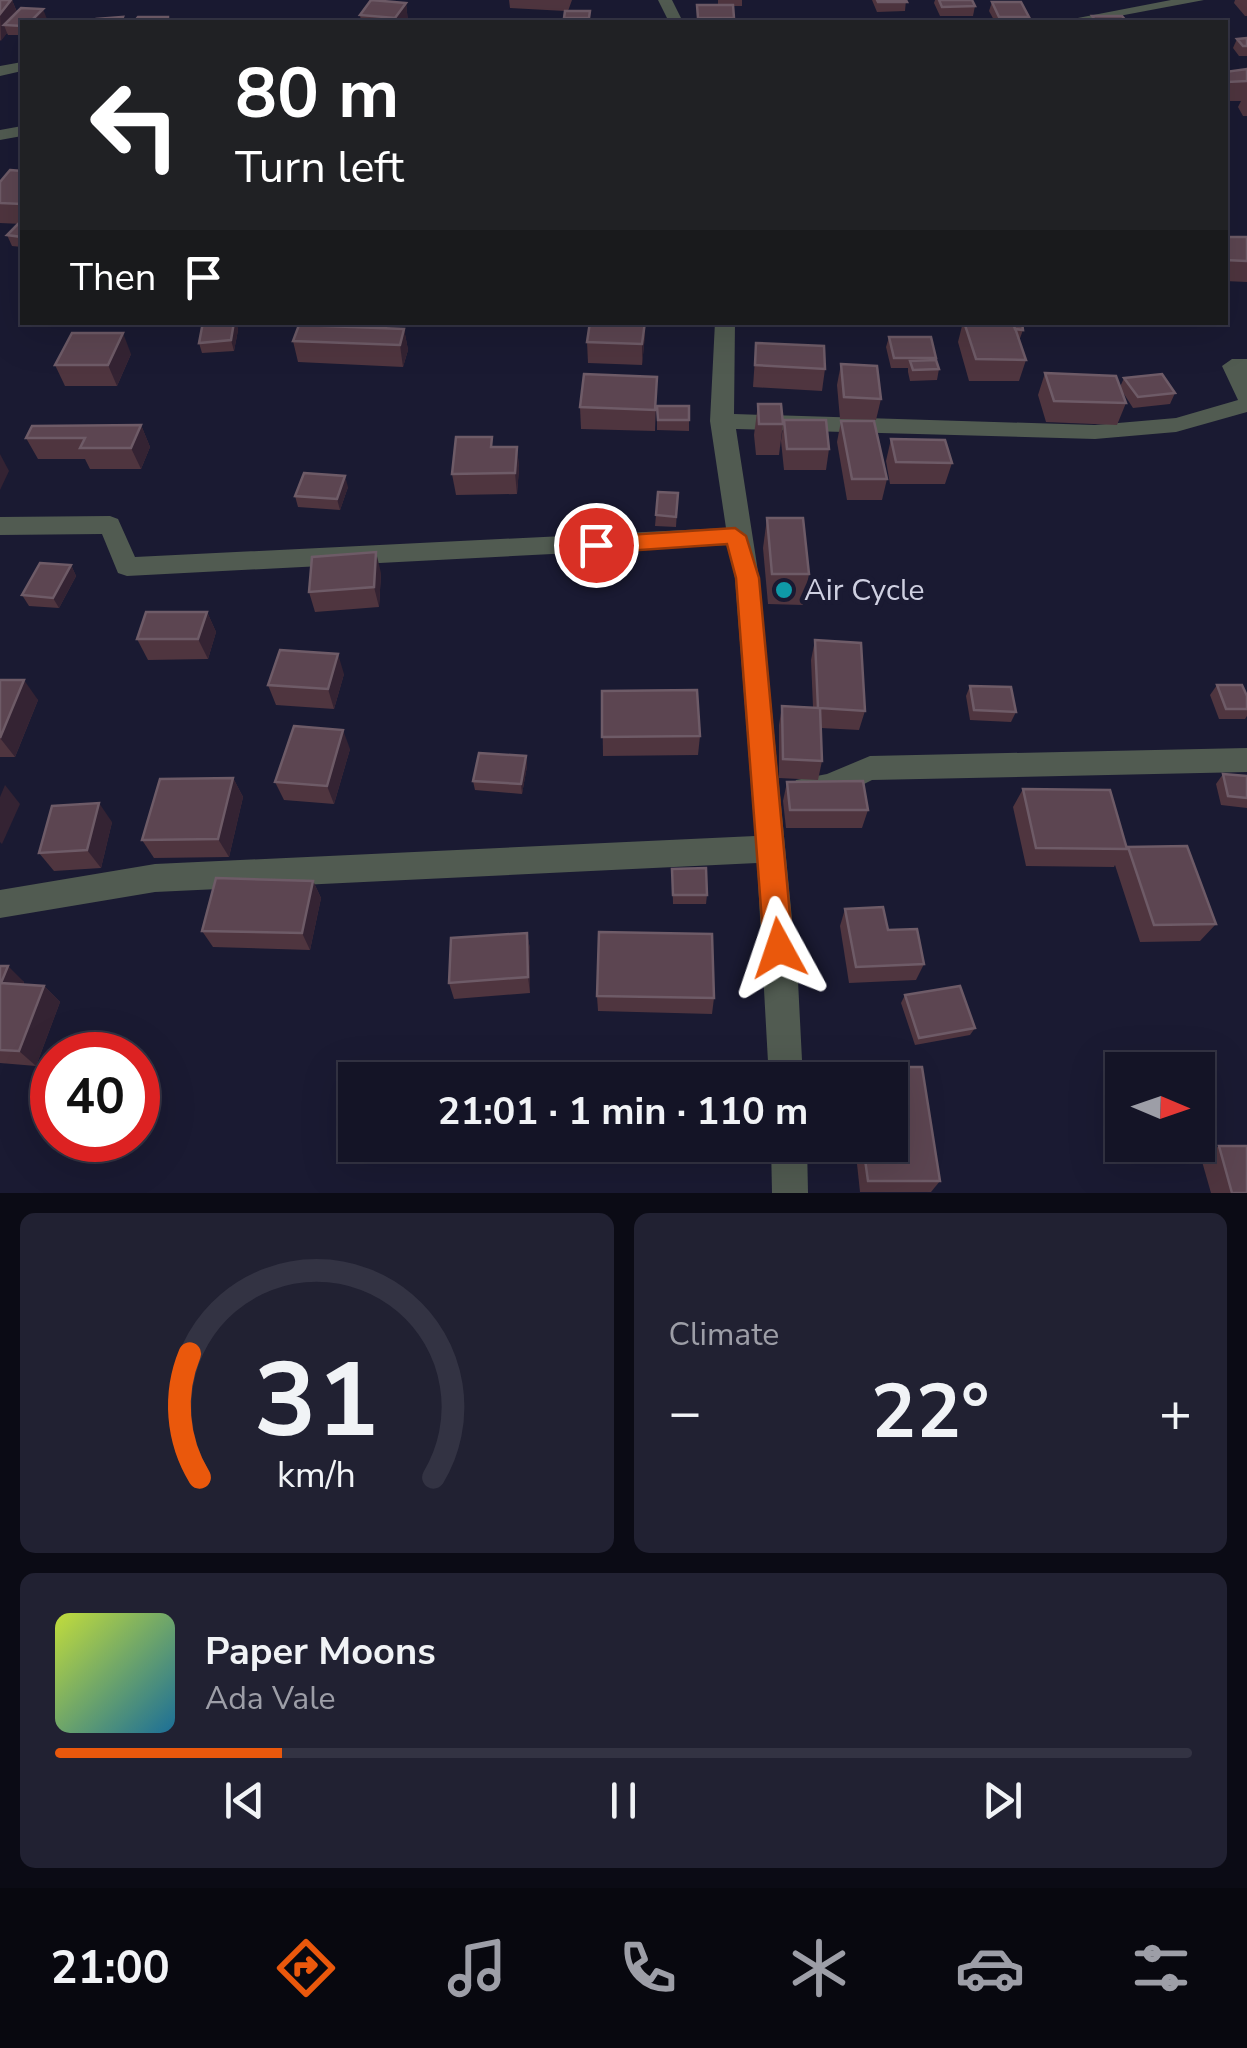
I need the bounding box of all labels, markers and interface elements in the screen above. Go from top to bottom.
text: 80 m [235,46,399,142]
icon: left [70,60,200,190]
text: Turn left [235,137,404,198]
icon: arrive [176,250,231,305]
text: Then [70,252,156,303]
pin [554,503,639,588]
icon: arrive [569,518,624,573]
place label: Air Cycle [804,570,925,611]
marker: Air Cycle [773,579,795,601]
position arrow [727,896,831,1000]
speed limit sign: 40 [30,1032,160,1162]
north arrow [1105,1052,1215,1162]
map controls [1105,1052,1215,1162]
text: 21:01 · 1 min · 110 m [438,1086,808,1137]
text: Climate [669,1313,779,1356]
text: 31 [254,1330,379,1472]
text: 22° [871,1361,989,1463]
text: − [669,1375,702,1450]
text: + [1159,1375,1192,1450]
text: km/h [277,1451,356,1500]
text: Paper Moons [205,1626,436,1677]
text: Ada Vale [205,1677,336,1720]
icon: previous [217,1773,272,1828]
icon: pause [596,1773,651,1828]
icon: next [975,1773,1030,1828]
icon: directions [271,1933,341,2003]
icon: music [442,1933,512,2003]
icon: phone [613,1933,683,2003]
icon: climate [784,1933,854,2003]
icon: car [955,1933,1025,2003]
icon: filters [1126,1933,1196,2003]
text: 21:00 [51,1938,170,1999]

